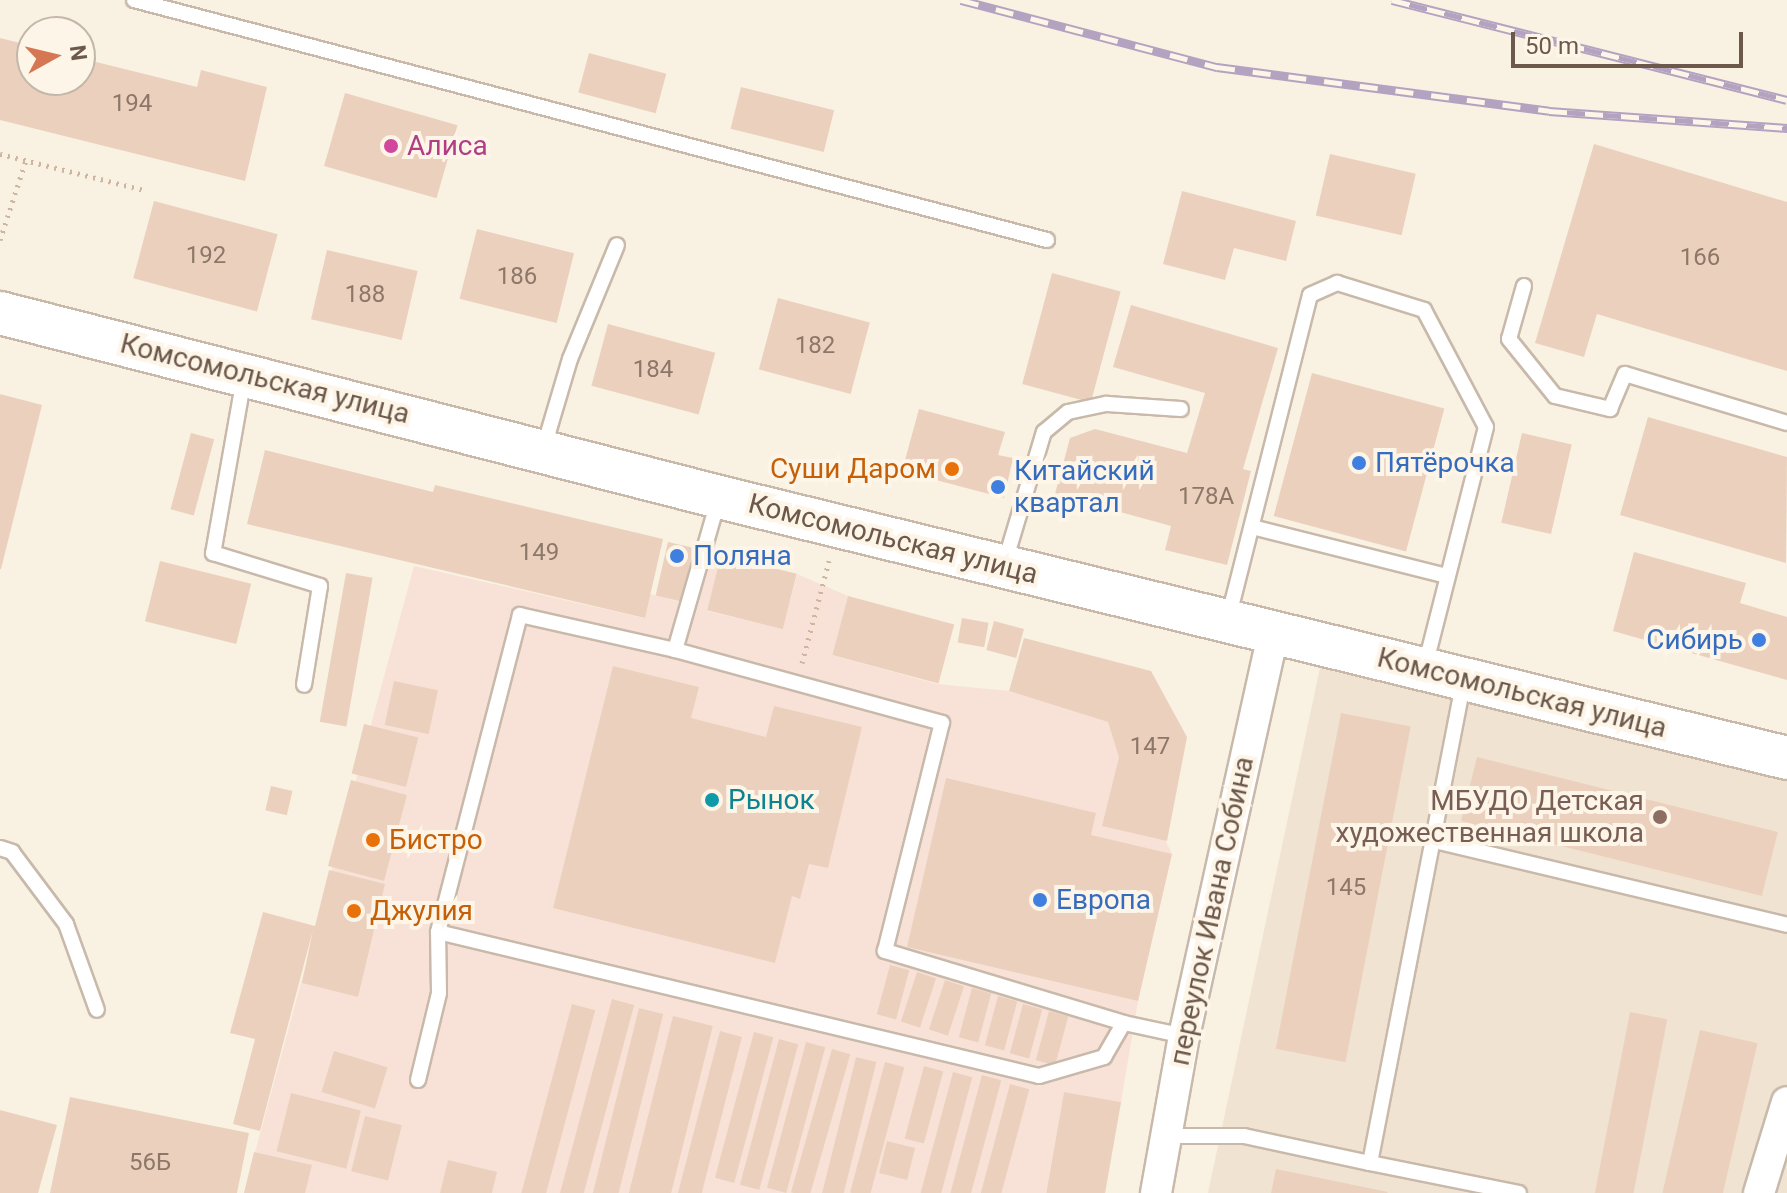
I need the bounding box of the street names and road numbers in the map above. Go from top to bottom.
street label: Комсомольская улица [117,327,413,431]
street label: Комсомольская улица [745,487,1041,591]
street label: Комсомольская улица [1374,641,1670,745]
street label: переулок Ивана Собина [1163,754,1261,1068]

